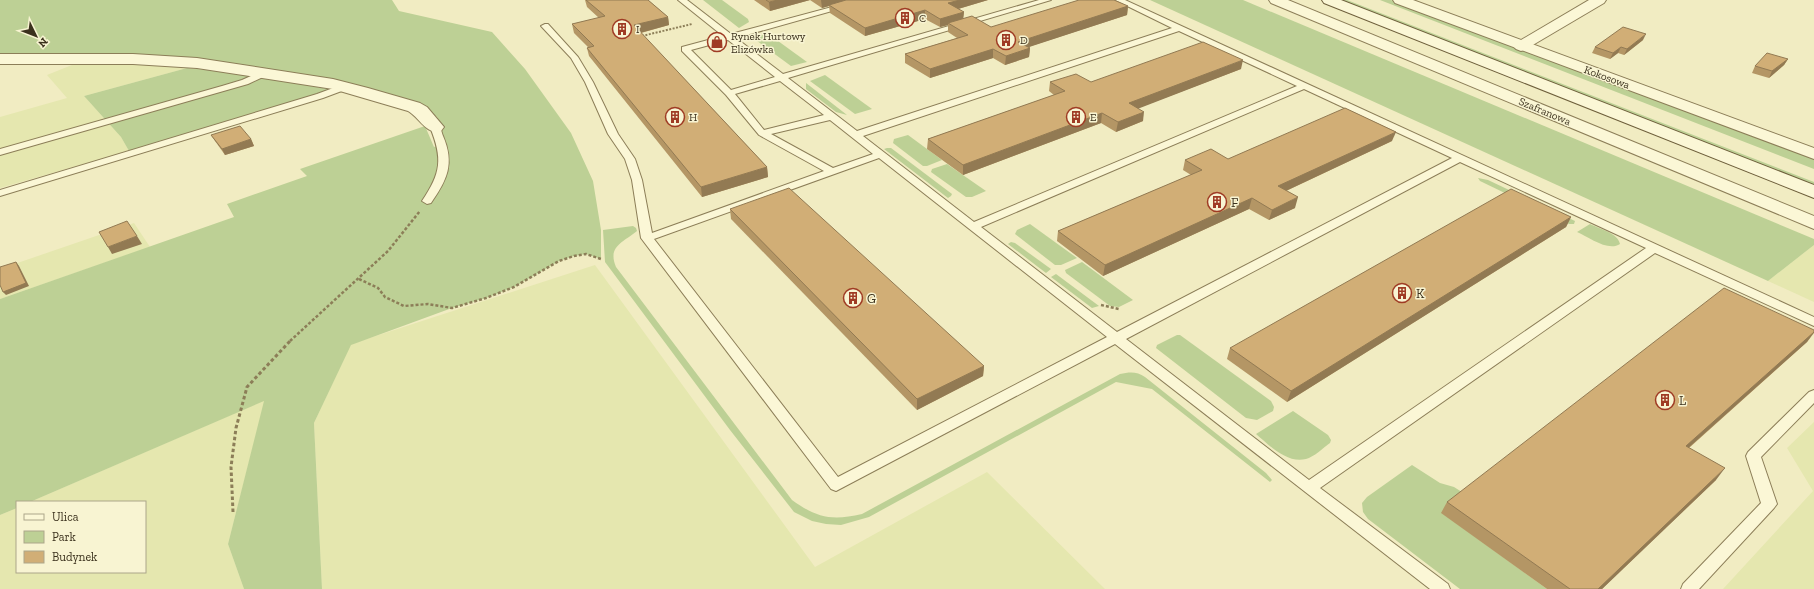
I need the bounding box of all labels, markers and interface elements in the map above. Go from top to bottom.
building icon: C [894,7,916,29]
place label: C [919,12,926,25]
north arrow [16,16,56,56]
building icon: I [611,18,633,40]
place label: I [636,23,640,36]
building icon: D [995,29,1017,51]
place label: Rynek Hurtowy Elizówka [731,30,806,56]
shop icon: Rynek Hurtowy Elizówka [706,31,728,53]
place label: D [1020,34,1028,47]
text: N [35,35,51,50]
street label: Kokosowa [1582,63,1632,92]
street label: Szafranowa [1517,95,1573,128]
building icon: H [664,106,686,128]
building icon: E [1065,106,1087,128]
place label: H [689,111,697,124]
place label: E [1090,111,1096,124]
building icon: F [1206,191,1228,213]
place label: F [1231,195,1238,210]
building icon: K [1391,282,1413,304]
place label: K [1416,286,1425,301]
building icon: G [842,287,864,309]
place label: G [867,291,876,306]
building icon: L [1654,389,1676,411]
place label: L [1679,393,1686,408]
legend [16,501,146,573]
text: Ulica [52,510,79,524]
text: Park [52,530,77,544]
text: Budynek [52,550,98,564]

